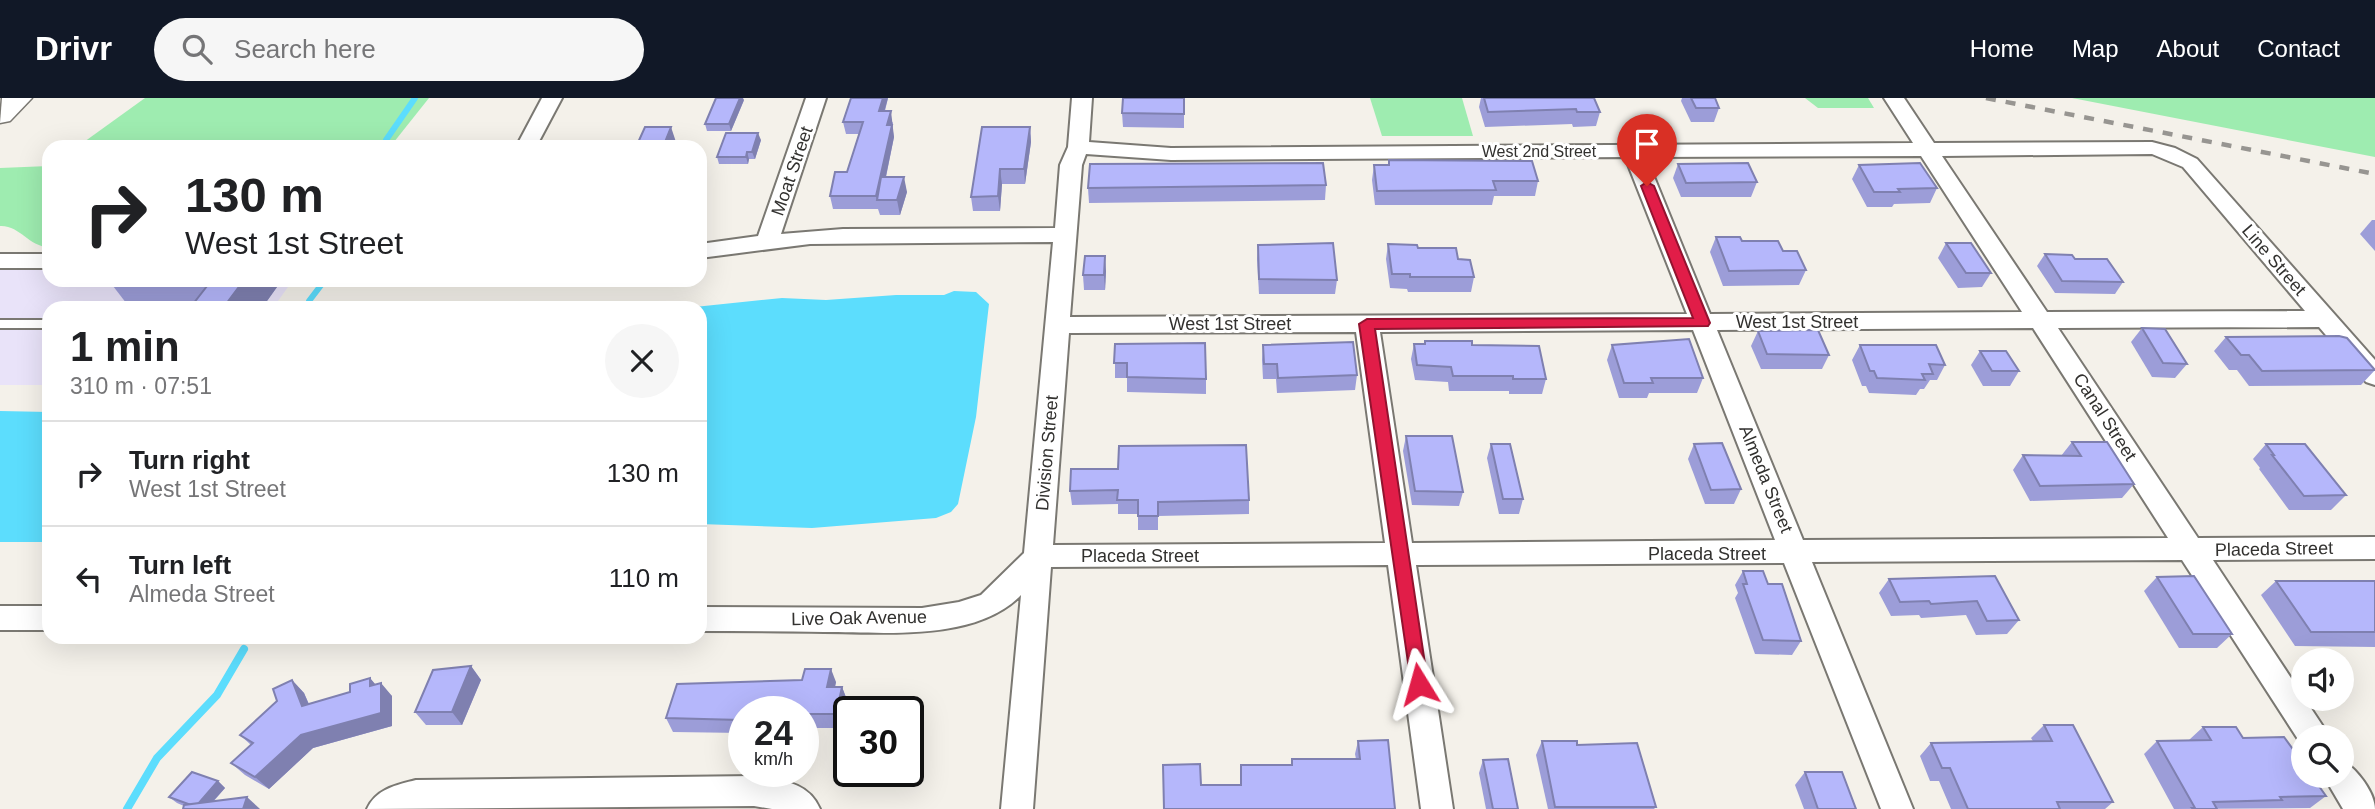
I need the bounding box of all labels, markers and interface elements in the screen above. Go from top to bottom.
search box [154,18,644,81]
text: Drivr [35,30,112,67]
icon: search [178,30,216,68]
text: Search here [234,34,376,64]
text: Home [1970,35,2034,62]
text: Map [2072,35,2119,62]
text: About [2157,35,2219,62]
text: Contact [2257,35,2340,62]
pin [1617,114,1677,186]
street label: Moat Street [767,124,817,218]
icon: arrive [1628,125,1666,163]
street label: West 2nd Street [1482,143,1597,160]
icon: right [70,168,161,259]
text: 130 m [185,168,324,222]
street label: Line Street [2238,221,2310,299]
text: West 1st Street [185,225,403,261]
street label: West 1st Street [1736,312,1858,332]
street label: West 1st Street [1169,314,1291,334]
text: 1 min [70,323,180,370]
button: close [605,324,679,398]
street label: Canal Street [2069,370,2141,464]
text: 310 m · 07:51 [70,373,212,399]
street label: Division Street [1032,394,1062,512]
street label: Almeda Street [1735,422,1797,536]
text: Turn right [129,445,250,475]
icon: right [70,455,108,493]
text: 130 m [607,458,679,488]
text: West 1st Street [129,476,286,502]
street label: Placeda Street [2215,538,2333,560]
street label: Placeda Street [1648,544,1766,564]
street label: Placeda Street [1081,546,1199,566]
text: Turn left [129,550,231,580]
icon: left [70,560,108,598]
text: 110 m [609,563,679,593]
text: Almeda Street [129,581,275,607]
street label: Live Oak Avenue [791,607,927,629]
position arrow [1382,647,1456,721]
map controls [2291,648,2354,788]
button: sound [2291,648,2354,711]
speed limit sign: 30 [833,696,924,787]
text: 24 [754,713,793,752]
button: search [2291,725,2354,788]
text: km/h [754,749,793,769]

